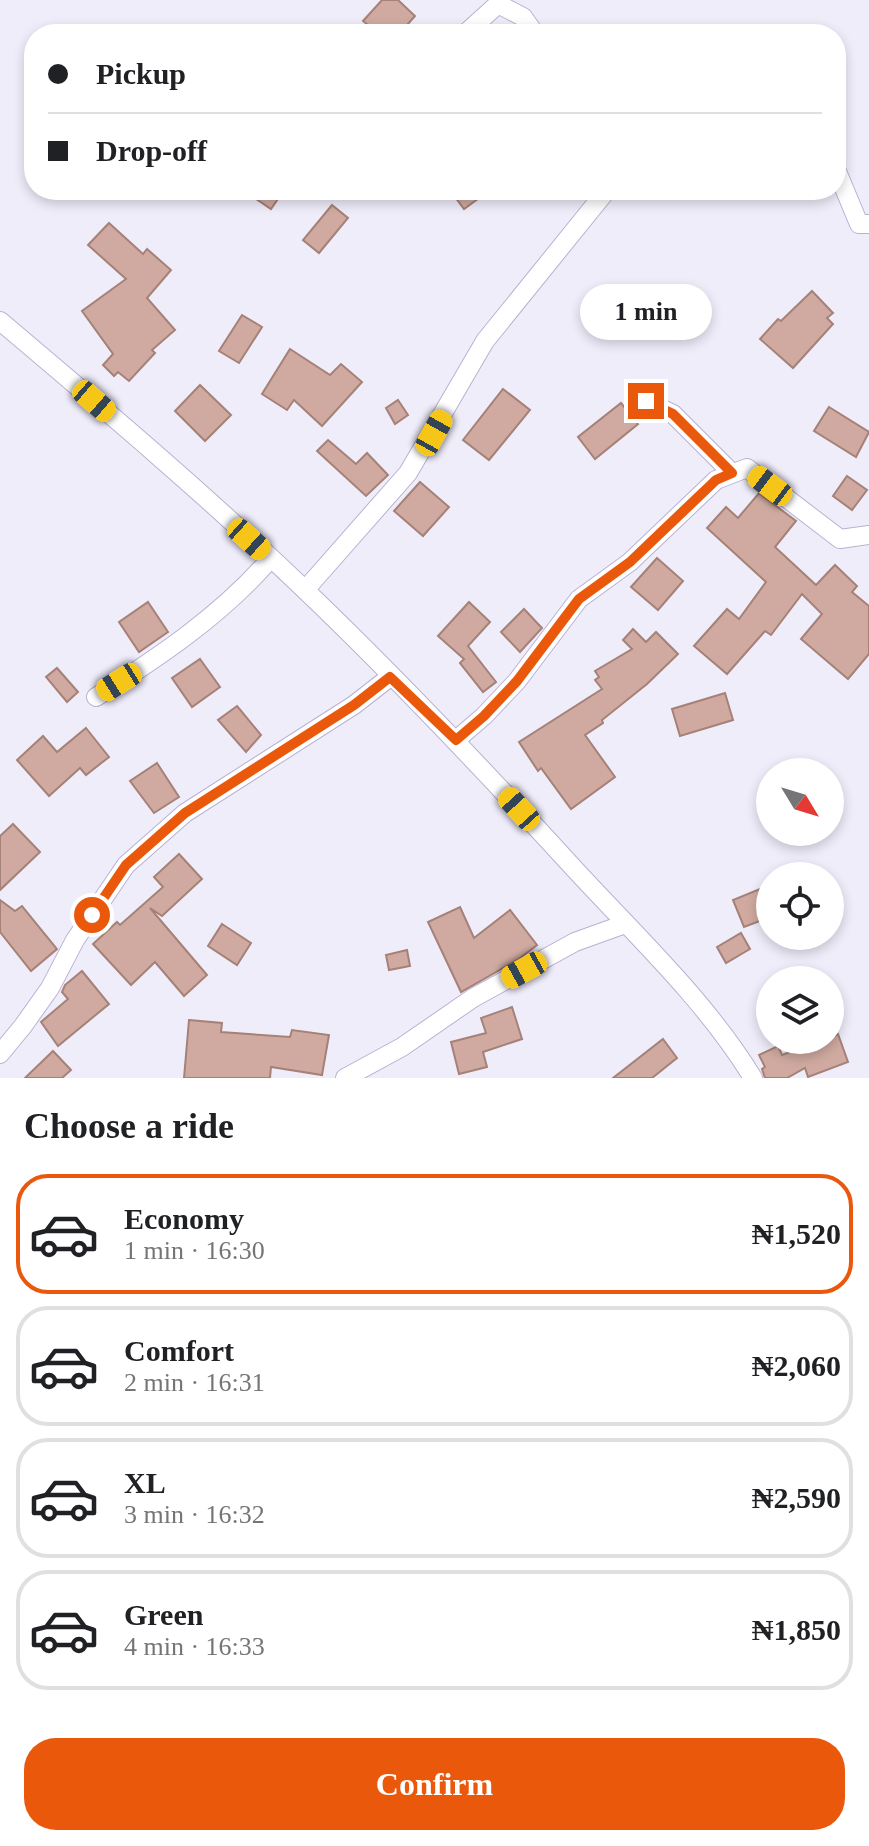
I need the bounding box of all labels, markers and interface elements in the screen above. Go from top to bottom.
text: Pickup [96,57,186,90]
text: Drop-off [96,134,207,167]
callout: 1 min [580,285,712,341]
text: 1 min [615,297,677,326]
car [68,376,120,426]
route end [628,383,664,419]
car [412,406,456,460]
car [744,462,796,510]
car [223,514,275,564]
car [92,659,146,705]
north arrow [756,758,844,846]
map controls [756,758,844,1054]
car [494,783,544,835]
button: locate [756,862,844,950]
route start [74,897,110,933]
car [497,948,551,992]
button: layers [756,966,844,1054]
text: Choose a ride [24,1106,234,1146]
icon: car [28,1198,100,1270]
text: Economy [124,1202,244,1235]
text: ₦1,520 [752,1217,841,1250]
text: 1 min · 16:30 [124,1236,265,1265]
icon: car [28,1330,100,1402]
text: Comfort [124,1334,234,1367]
text: ₦2,060 [752,1349,841,1382]
text: 2 min · 16:31 [124,1368,265,1397]
icon: car [28,1462,100,1534]
text: XL [124,1466,166,1499]
text: ₦2,590 [752,1481,841,1514]
text: 3 min · 16:32 [124,1500,265,1529]
icon: car [28,1594,100,1666]
text: Green [124,1598,203,1631]
text: ₦1,850 [752,1613,841,1646]
text: 4 min · 16:33 [124,1632,265,1661]
button: Confirm [24,1738,845,1830]

